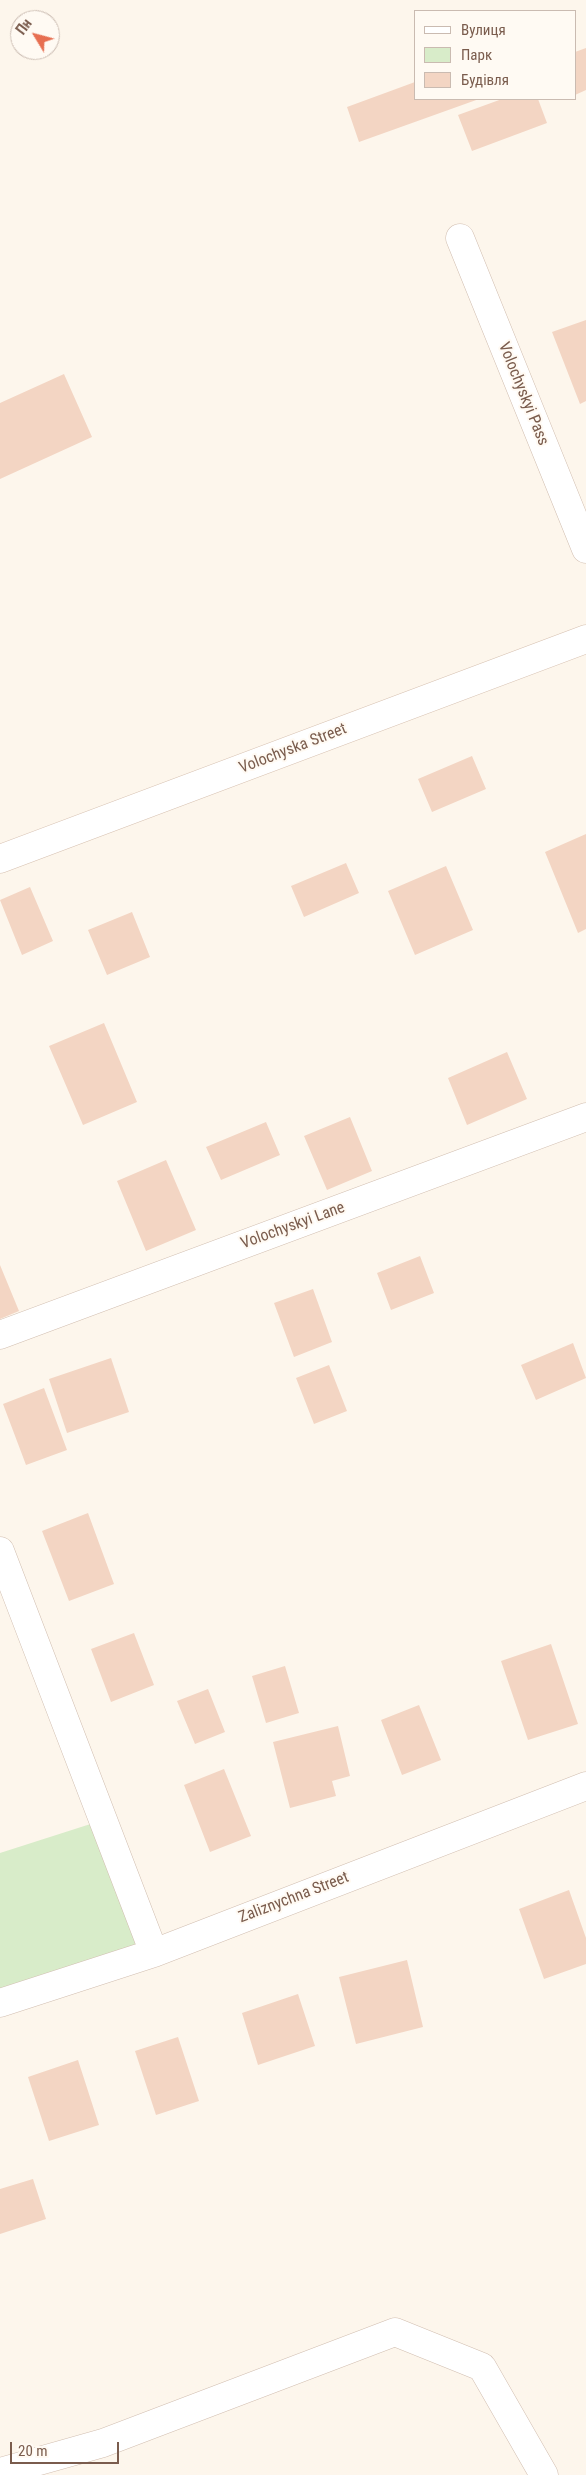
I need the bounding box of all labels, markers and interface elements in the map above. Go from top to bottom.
north arrow [10,10,60,60]
legend [414,10,576,100]
text: Пн [13,16,35,38]
text: Вулиця [461,21,506,39]
text: Парк [461,46,492,64]
text: Будівля [461,71,509,89]
street label: Volochyskyi Pass [494,340,552,448]
street label: Volochyska Street [237,720,349,778]
street label: Volochyskyi Lane [238,1198,348,1254]
street label: Zaliznychna Street [236,1868,352,1928]
scale bar [12,2432,121,2464]
text: 20 m [18,2442,48,2460]

